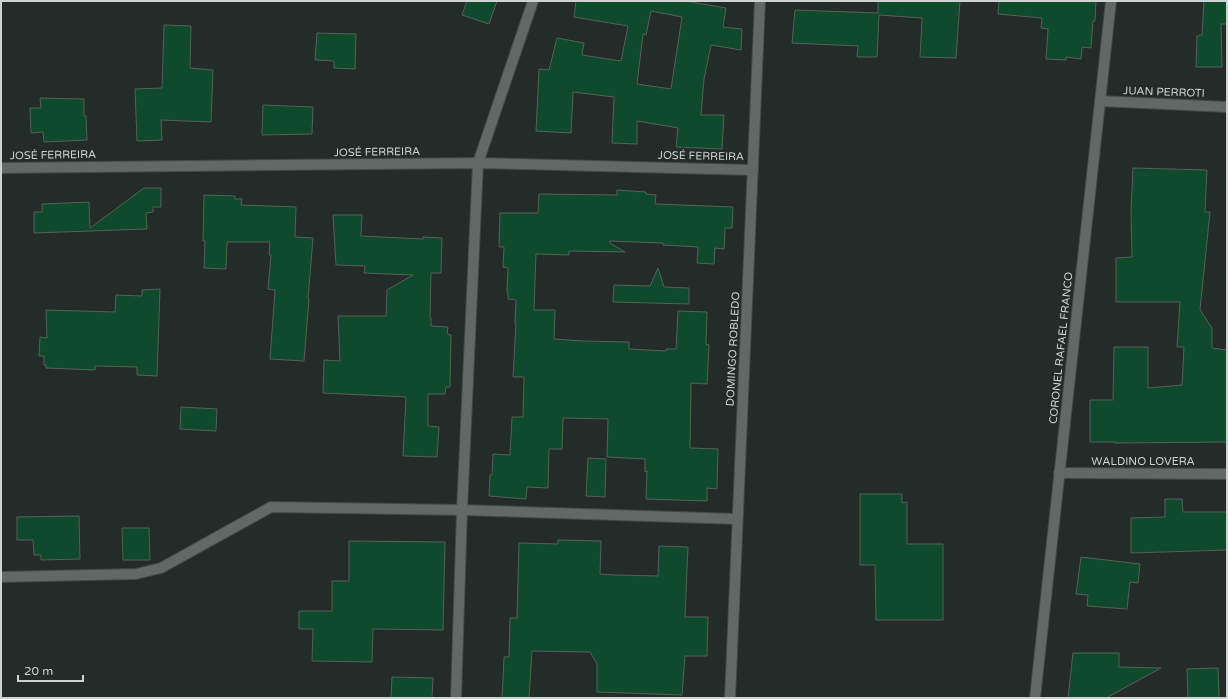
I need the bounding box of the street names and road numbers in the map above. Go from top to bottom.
street label: JUAN PERROTI [1123,84,1205,100]
street label: JOSÉ FERREIRA [334,144,420,159]
street label: JOSÉ FERREIRA [10,147,96,162]
street label: JOSÉ FERREIRA [658,148,744,163]
street label: CORONEL RAFAEL FRANCO [1047,271,1075,425]
street label: DOMINGO ROBLEDO [724,291,742,407]
street label: WALDINO LOVERA [1091,455,1195,468]

